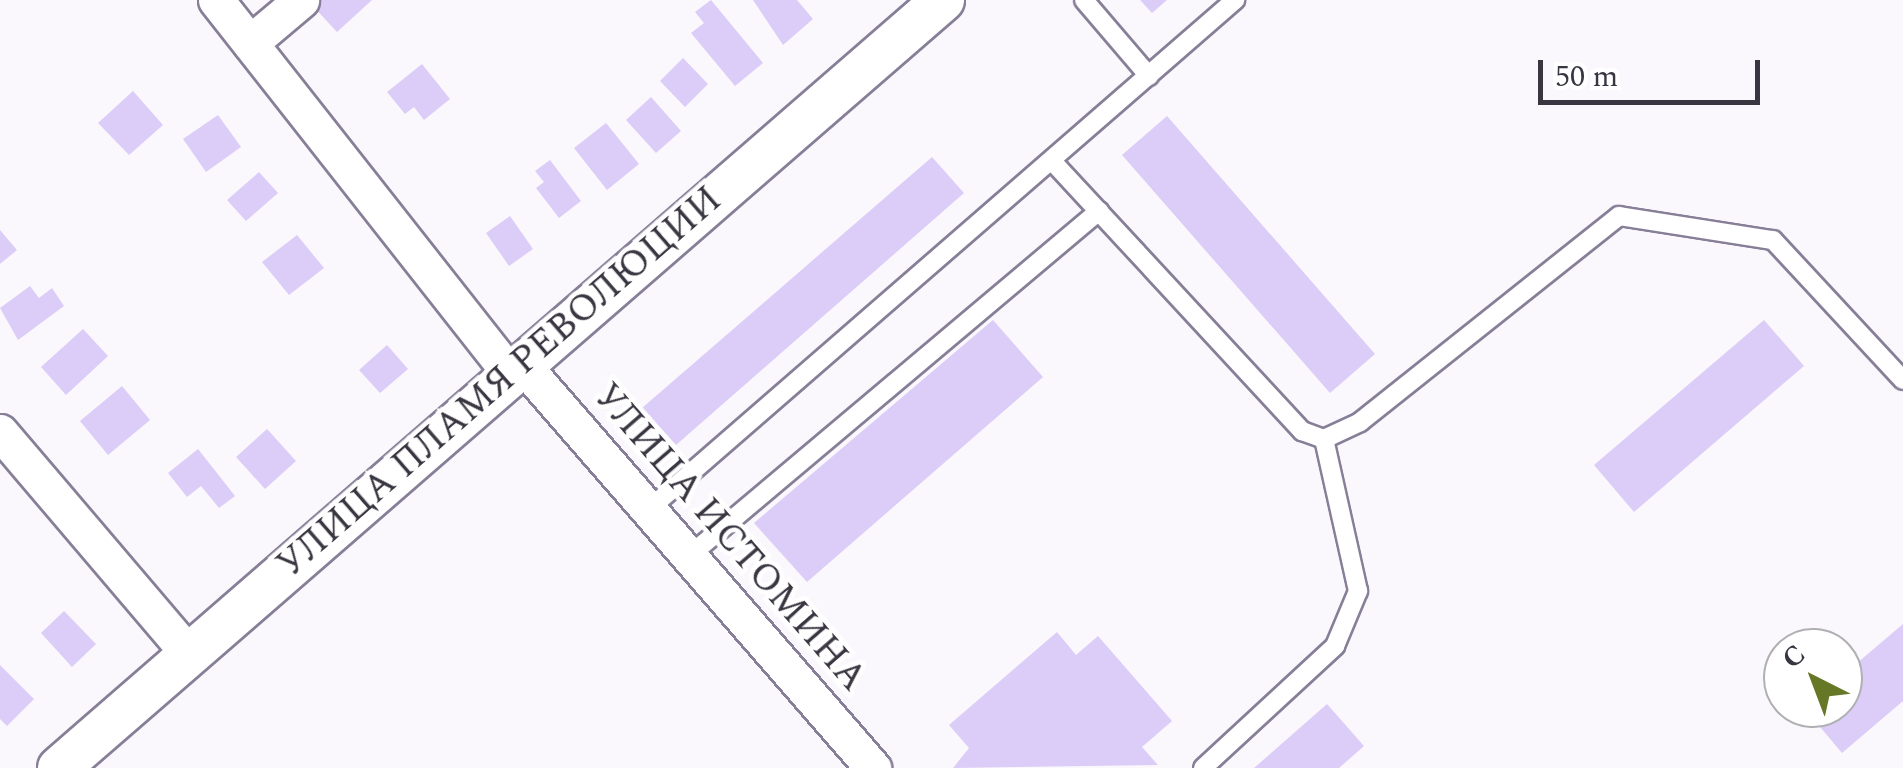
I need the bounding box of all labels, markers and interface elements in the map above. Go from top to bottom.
scale bar [1543,40,1766,102]
text: 50 m [1555,54,1618,100]
street label: УЛИЦА ПЛАМЯ РЕВОЛЮЦИИ [268,178,732,588]
street label: УЛИЦА ИСТОМИНА [583,375,875,701]
north arrow [1763,628,1863,728]
text: С [1772,634,1816,679]

